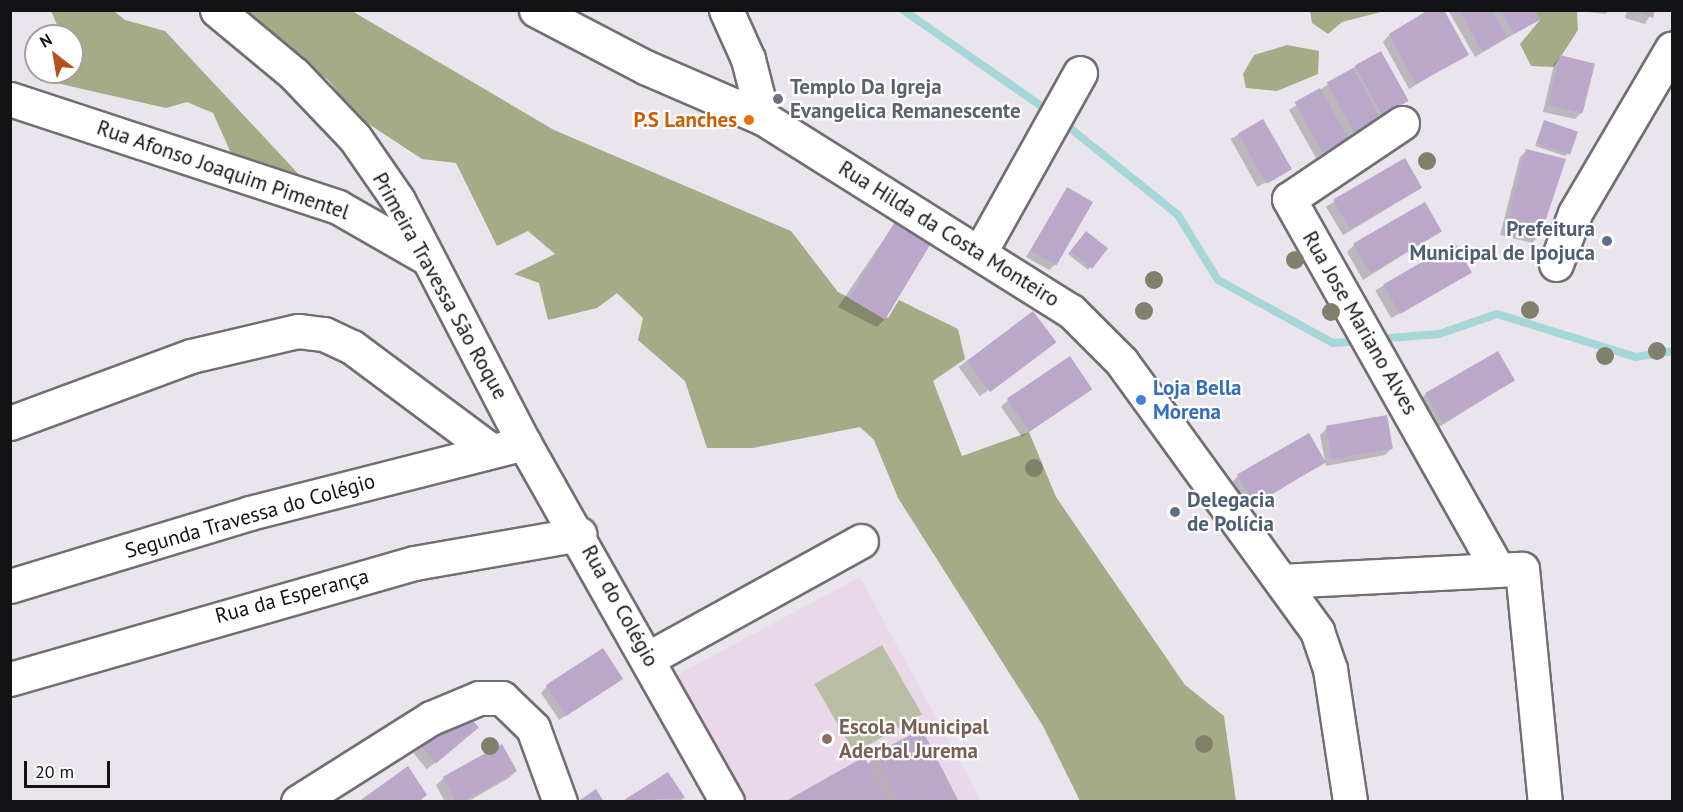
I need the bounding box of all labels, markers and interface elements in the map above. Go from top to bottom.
north arrow [24,24,84,84]
text: N [36,29,55,52]
place label: Templo Da Igreja Evangelica Remanescente [790,74,1021,124]
marker: Templo Da Igreja Evangelica Remanescente [771,92,785,106]
place label: P.S Lanches [633,107,737,133]
marker: P.S Lanches [742,113,756,127]
street label: Rua Afonso Joaquim Pimentel [93,115,353,225]
street label: Rua Hilda da Costa Monteiro [834,156,1064,312]
street label: Primeira Travessa São Roque [367,168,513,404]
place label: Prefeitura Municipal de Ipojuca [1409,216,1595,266]
street label: Rua Jose Mariano Alves [1297,226,1423,420]
marker: Prefeitura Municipal de Ipojuca [1600,234,1614,248]
place label: Loja Bella Morena [1153,375,1242,425]
marker: Loja Bella Morena [1134,393,1148,407]
street label: Segunda Travessa do Colégio [122,468,378,564]
place label: Delegacia de Polícia [1187,487,1275,537]
marker: Delegacia de Polícia [1168,505,1182,519]
street label: Rua do Colégio [576,541,664,671]
street label: Rua da Esperança [212,563,372,629]
place label: Escola Municipal Aderbal Jurema [839,714,989,764]
marker: Escola Municipal Aderbal Jurema [820,732,834,746]
scale bar [27,749,112,787]
text: 20 m [35,760,74,783]

